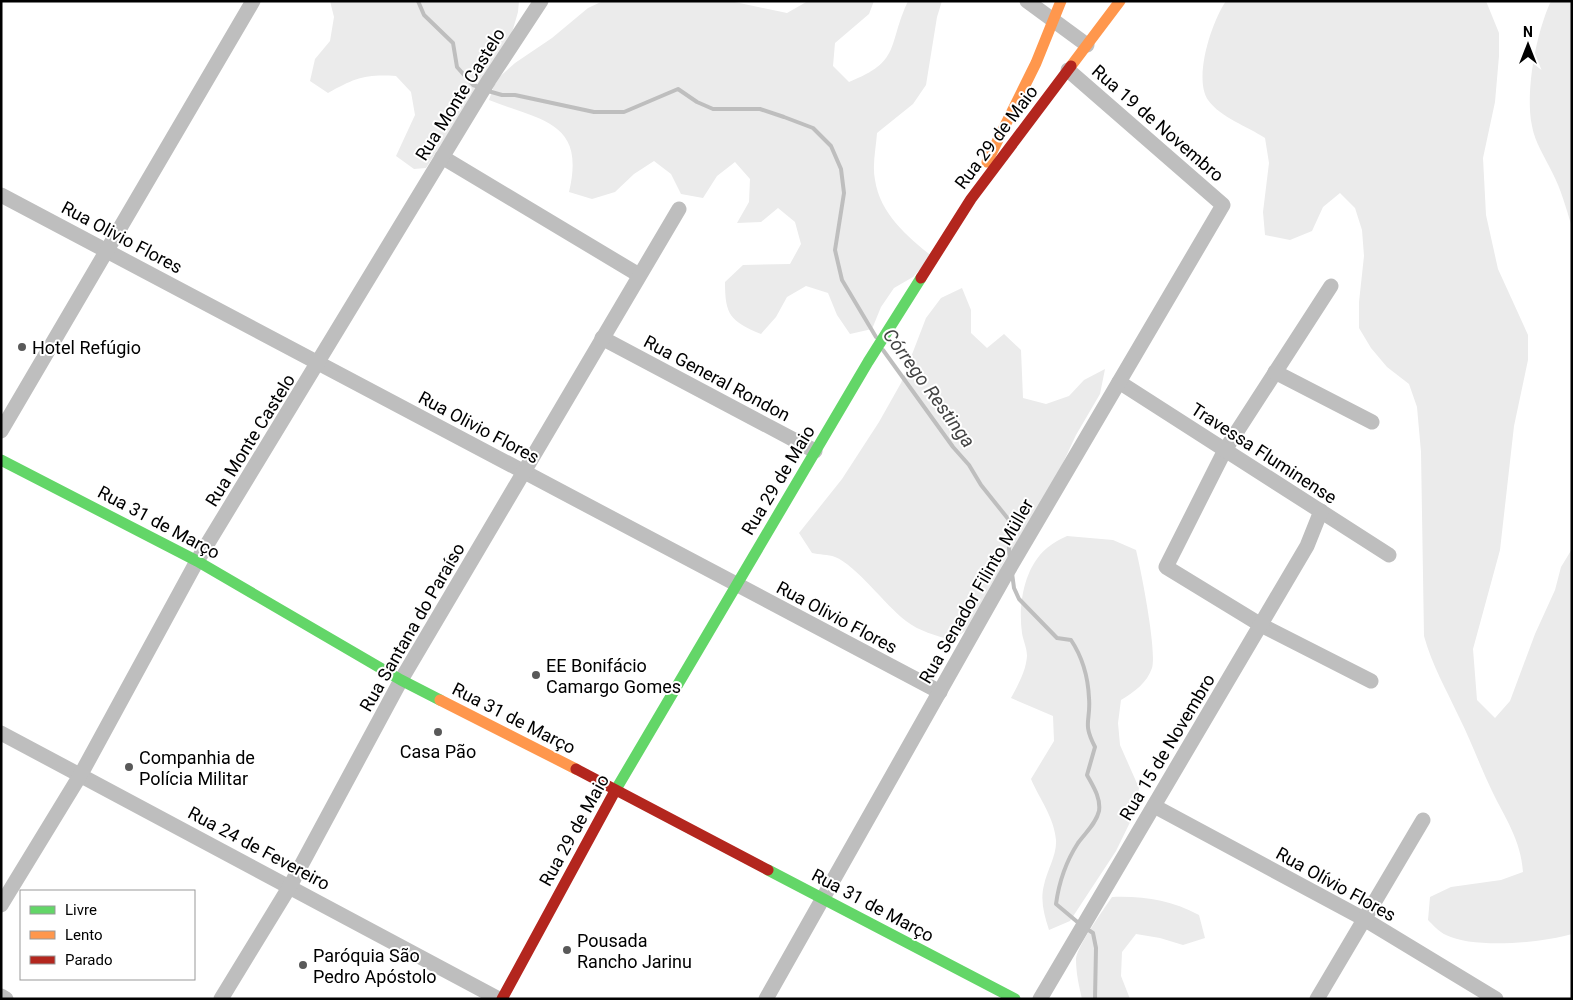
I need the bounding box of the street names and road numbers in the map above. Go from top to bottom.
street label: Rua Monte Castelo [411,24,509,164]
street label: Rua 19 de Novembro [1088,60,1228,186]
street label: Rua 29 de Maio [950,81,1042,193]
street label: Rua Olivio Flores [58,196,186,278]
street label: Rua General Rondon [640,331,794,425]
street label: Rua Monte Castelo [201,370,299,510]
street label: Rua Olivio Flores [415,386,543,468]
street label: Travessa Fluminense [1187,398,1341,508]
street label: Rua 29 de Maio [737,421,819,539]
street label: Rua 31 de Março [94,481,224,563]
street label: Rua Senador Filinto Müller [914,495,1038,687]
street label: Rua Santana do Paraíso [355,539,469,715]
street label: Rua Olivio Flores [773,576,901,658]
street label: Rua 15 de Novembro [1115,670,1219,824]
street label: Rua 31 de Março [449,678,579,758]
street label: Rua 29 de Maio [535,771,613,889]
street label: Rua 24 de Fevereiro [185,802,333,894]
street label: Rua Olívio Flores [1272,842,1400,926]
street label: Rua 31 de Março [808,864,938,946]

